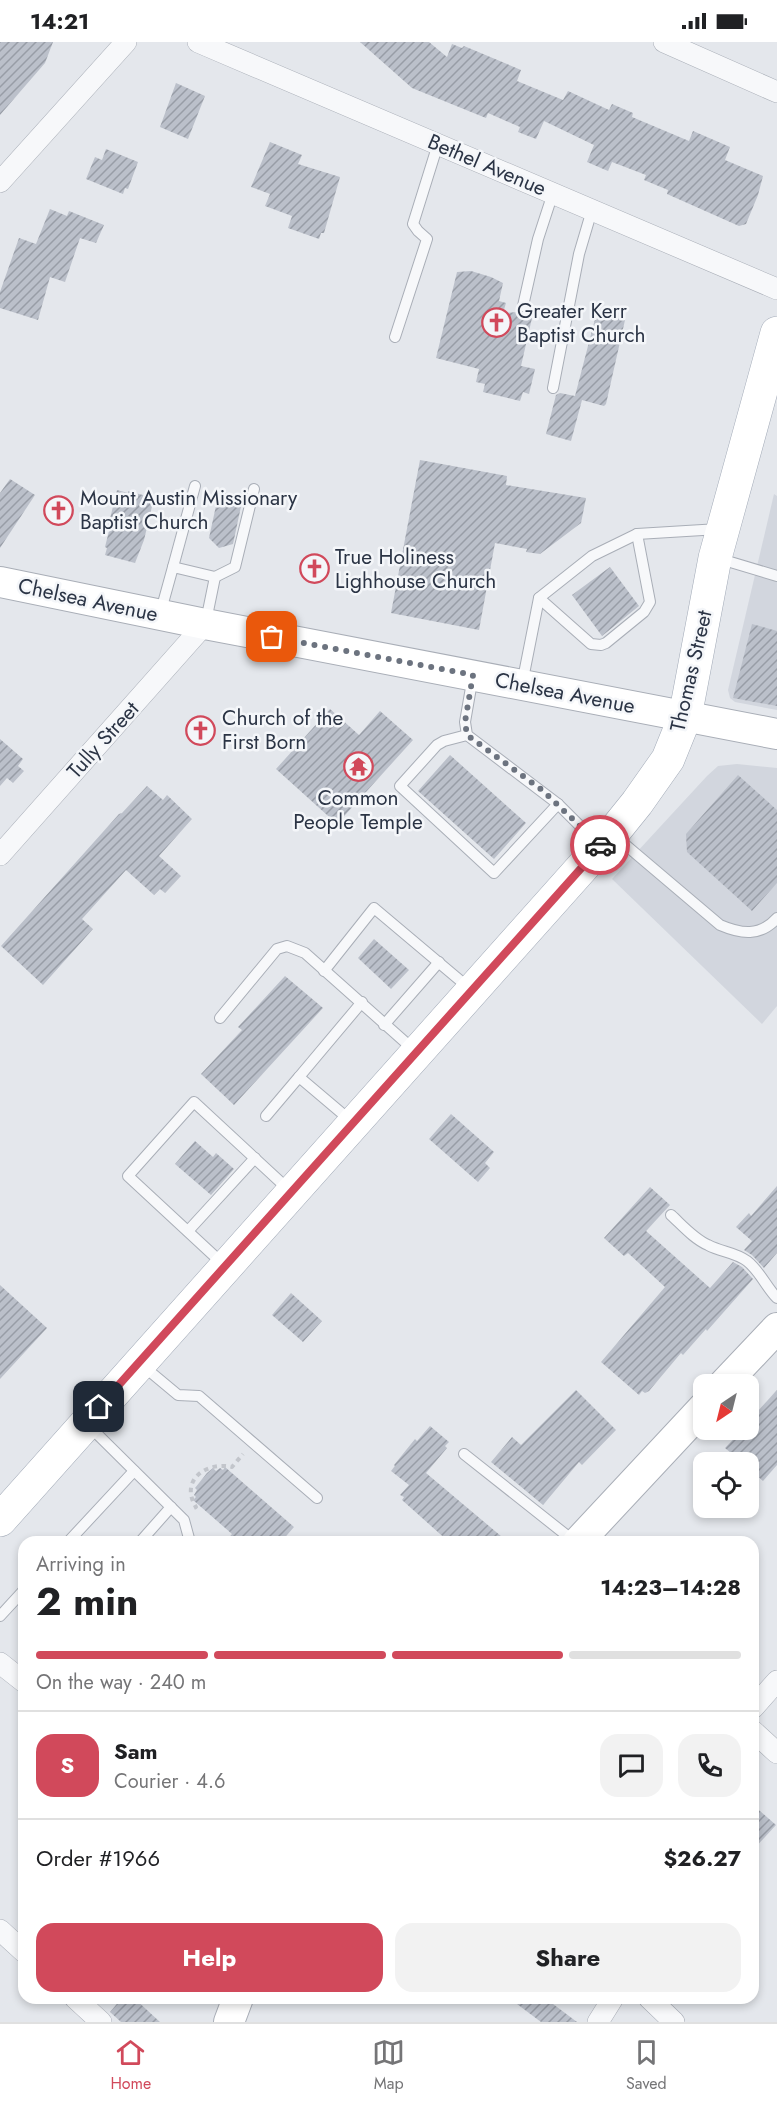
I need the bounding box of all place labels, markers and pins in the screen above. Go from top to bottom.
place label: Greater Kerr Baptist Church [517,296,645,350]
church icon: Greater Kerr Baptist Church [480,307,512,339]
place label: Mount Austin Missionary Baptist Church [80,483,298,537]
church icon: Mount Austin Missionary Baptist Church [43,494,75,526]
place label: True Holiness Lighhouse Church [335,542,496,596]
church icon: True Holiness Lighhouse Church [298,553,330,585]
pin [246,611,297,662]
place label: Church of the First Born [222,703,344,757]
church icon: Church of the First Born [185,714,217,746]
temple icon: Common People Temple [342,751,374,783]
place label: Common People Temple [293,783,423,837]
pin [73,1381,124,1432]

